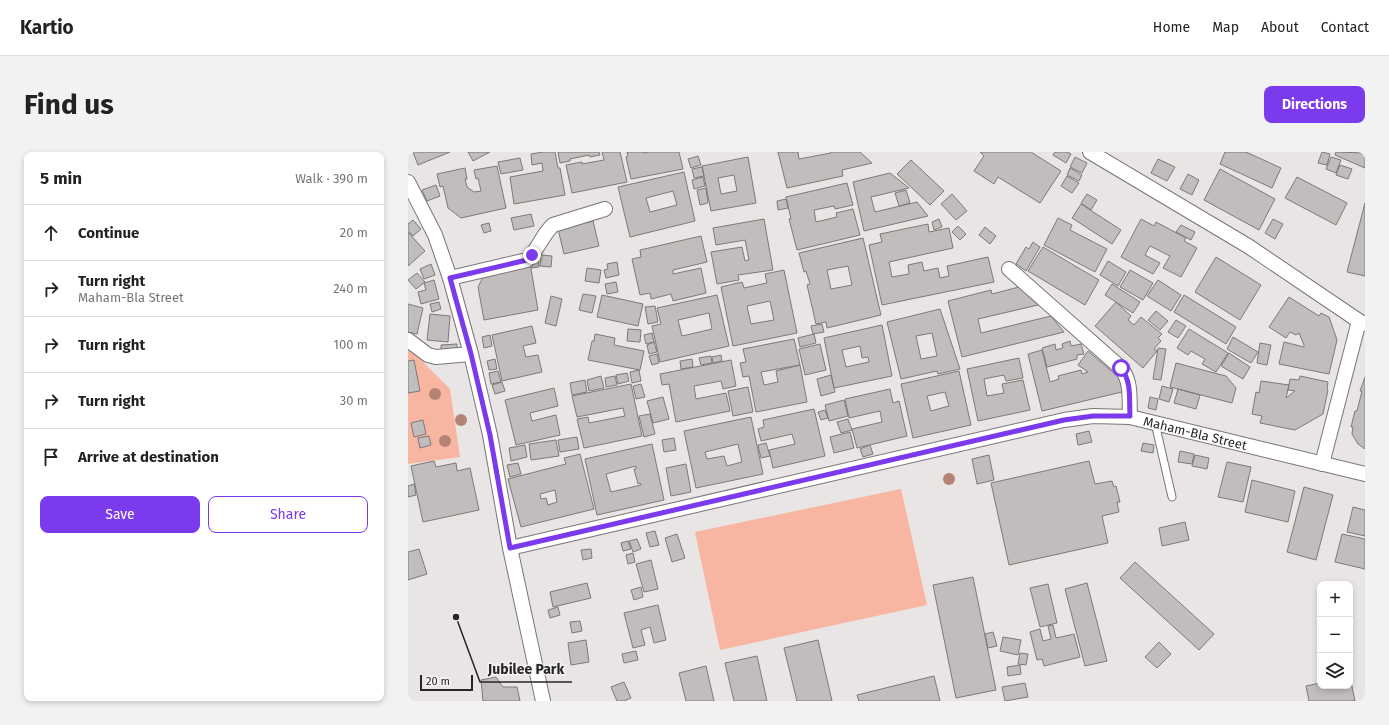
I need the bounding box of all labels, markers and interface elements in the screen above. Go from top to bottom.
text: Kartio [20,16,74,39]
text: Home [1153,19,1190,36]
text: Map [1212,19,1239,36]
text: About [1261,19,1299,36]
text: Contact [1321,19,1369,36]
button: Directions [1264,86,1365,123]
text: Find us [24,88,114,121]
text: 5 min [40,168,82,189]
text: Walk · 390 m [295,171,368,186]
icon: ahead [40,222,62,244]
text: Continue [78,224,139,242]
text: 20 m [340,225,368,240]
route end [523,246,541,264]
text: Turn right [78,272,145,290]
icon: right [40,278,62,300]
text: 240 m [333,281,368,296]
text: Maham-Bla Street [78,290,184,305]
icon: right [40,334,62,356]
text: Turn right [78,336,145,354]
text: 100 m [333,337,368,352]
route start [1112,359,1130,377]
icon: right [40,390,62,412]
text: Turn right [78,392,145,410]
text: 30 m [340,393,368,408]
street label: Maham-Bla Street [1142,414,1249,453]
icon: arrive [40,446,62,468]
text: Arrive at destination [78,448,219,466]
button: Save [40,496,200,533]
button: Share [208,496,368,533]
map controls [1317,581,1353,689]
button: + [1317,581,1353,617]
button: − [1317,617,1353,653]
button: layers [1317,653,1353,689]
callout: Jubilee Park [480,656,572,682]
text: Jubilee Park [487,661,564,678]
scale bar [420,673,473,692]
text: 20 m [426,675,450,688]

